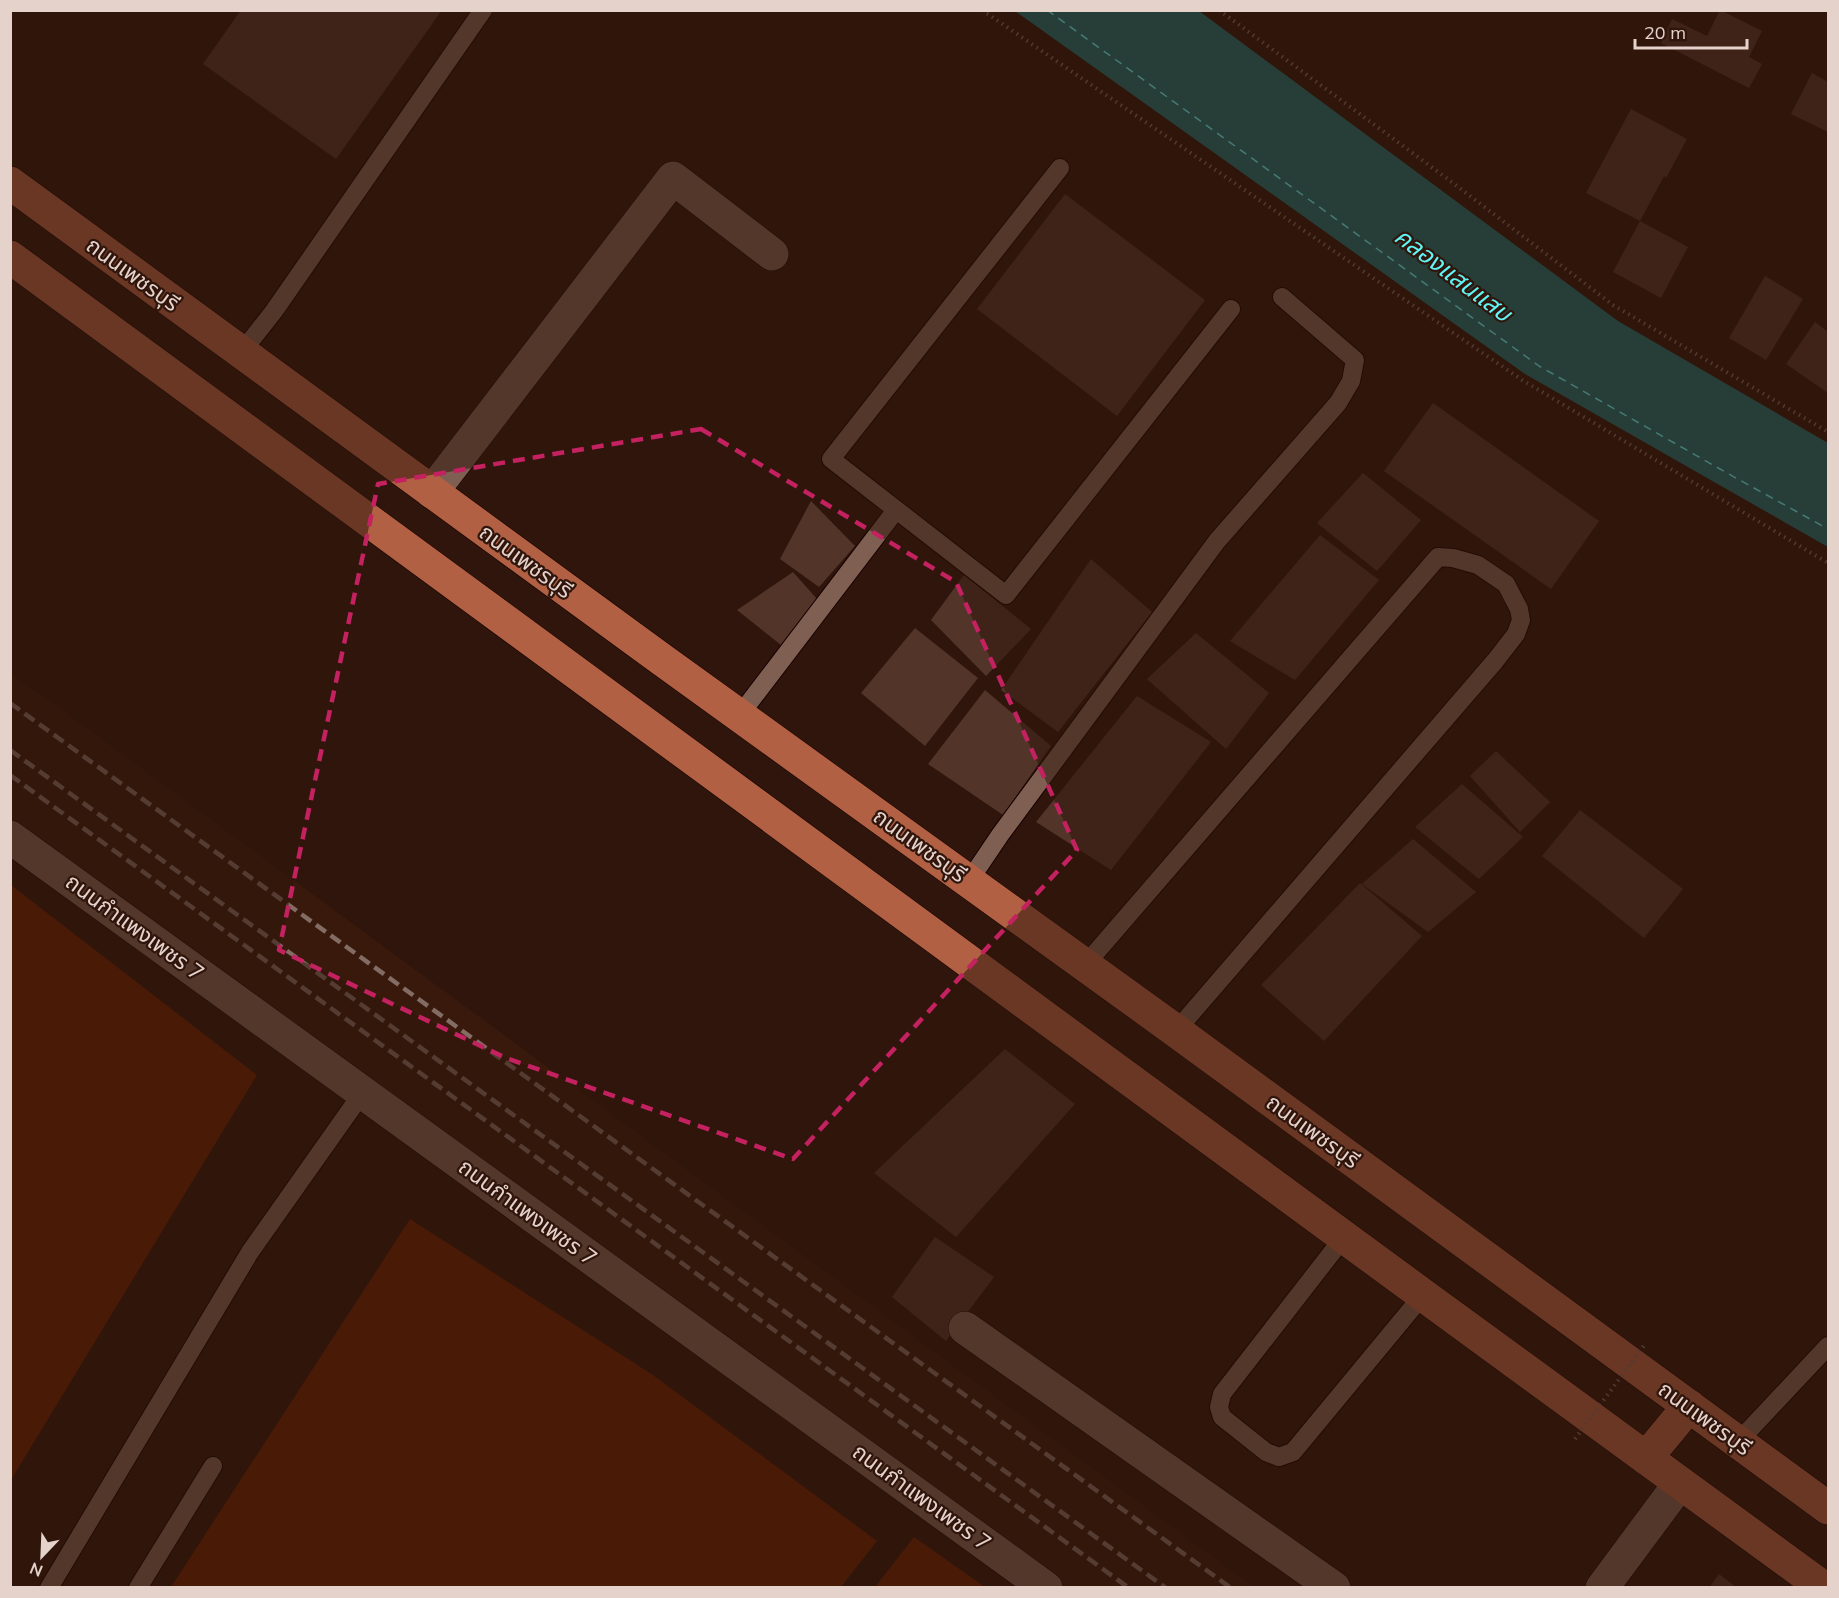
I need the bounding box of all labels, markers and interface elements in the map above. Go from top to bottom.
scale bar [1635,12,1748,50]
text: 20 m [1644,21,1686,44]
water label: คลองแสนแสบ [1389,221,1519,329]
street label: ถนนเพชรบุรี [81,231,185,317]
street label: ถนนเพชรบุรี [474,518,578,604]
street label: ถนนเพชรบุรี [868,802,972,888]
street label: ถนนกำแพงเพชร 7 [60,867,210,987]
street label: ถนนเพชรบุรี [1261,1088,1365,1174]
street label: ถนนกำแพงเพชร 7 [453,1152,603,1272]
street label: ถนนเพชรบุรี [1653,1375,1757,1461]
street label: ถนนกำแพงเพชร 7 [847,1437,997,1557]
north arrow [12,1526,72,1586]
text: N [27,1558,46,1581]

